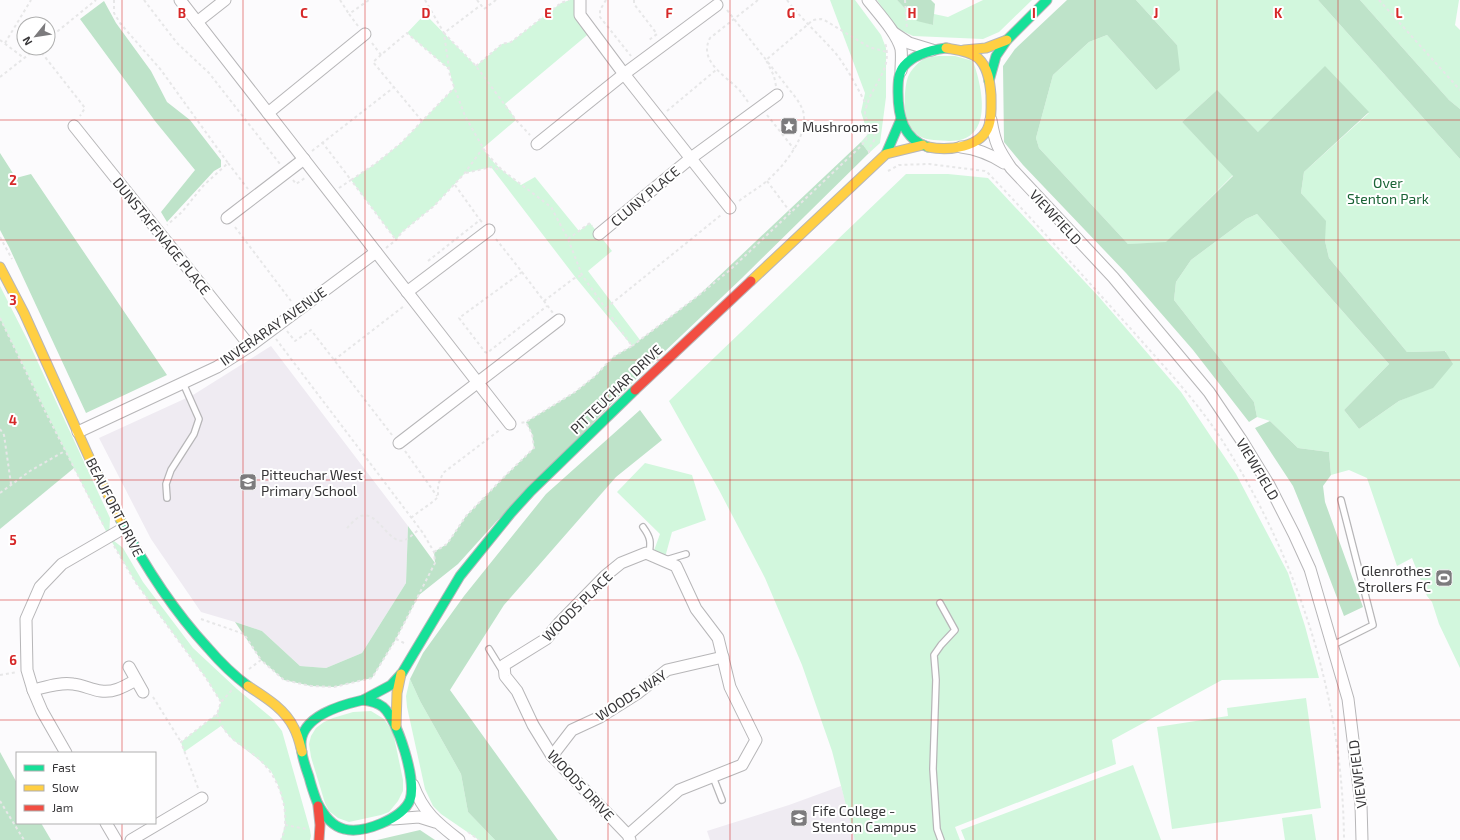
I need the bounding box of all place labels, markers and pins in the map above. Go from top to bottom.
place icon: Mushrooms [779,116,799,136]
place label: Mushrooms [802,118,878,135]
place label: Pitteuchar West Primary School [261,466,363,499]
school or university icon: Pitteuchar West Primary School [238,472,258,492]
place label: Glenrothes Strollers FC [1357,562,1431,595]
sports icon: Glenrothes Strollers FC [1434,568,1454,588]
place label: Fife College - Stenton Campus [812,802,916,835]
school or university icon: Fife College - Stenton Campus [789,808,809,828]

